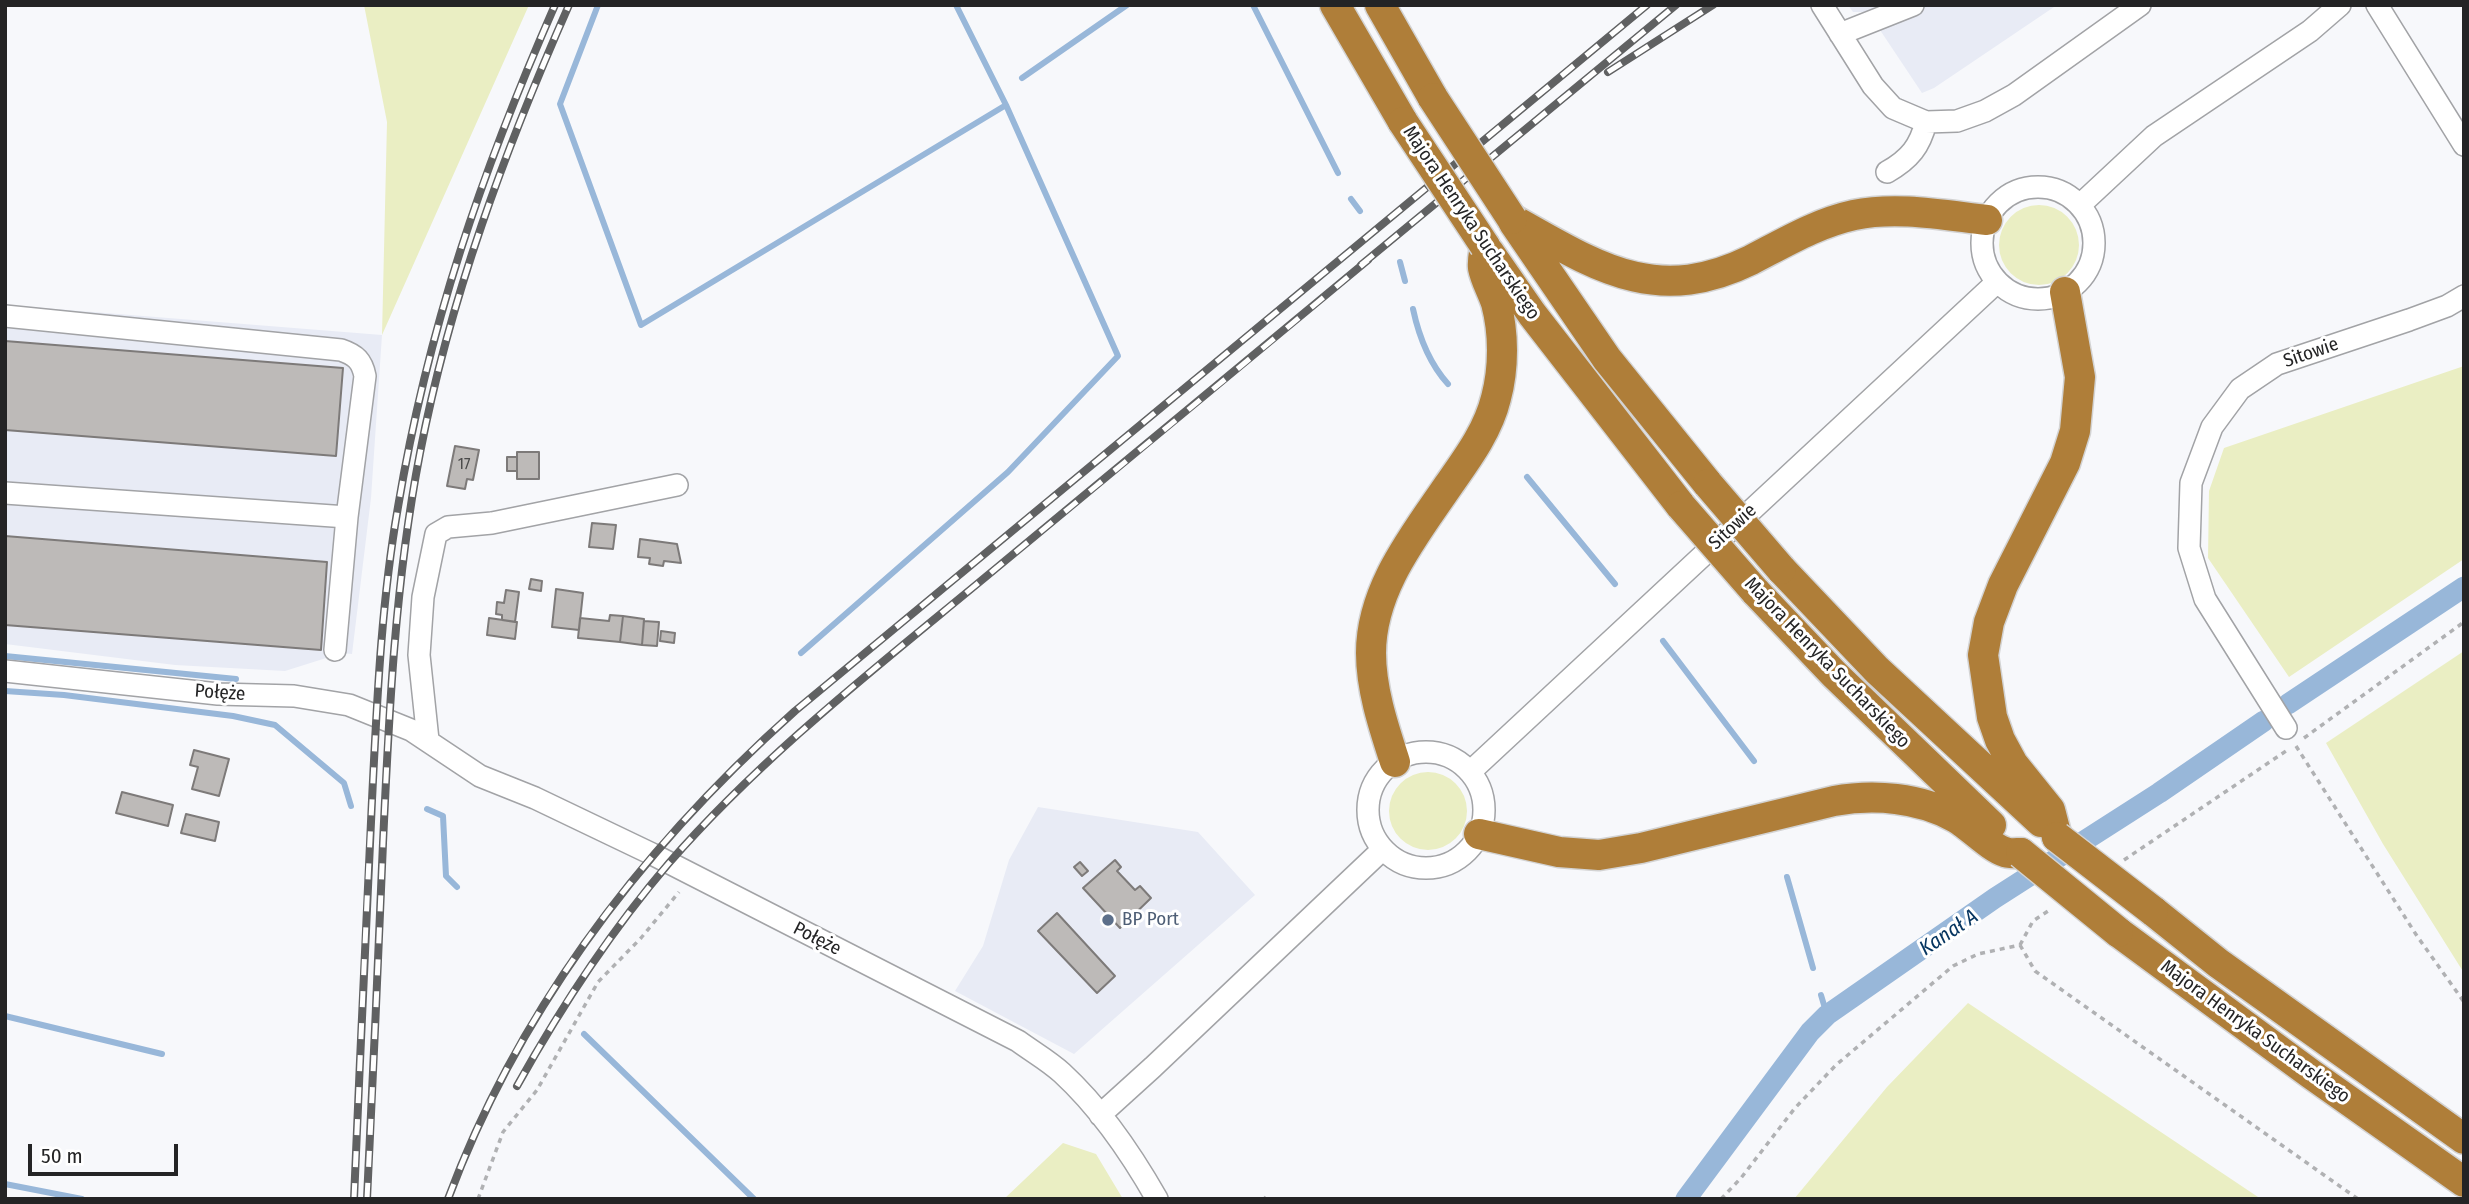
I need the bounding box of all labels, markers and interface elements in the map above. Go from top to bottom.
street label: Majora Henryka Sucharskiego [1398,122,1544,324]
street label: Sitowie [2280,333,2342,373]
house number: 17 [458,455,470,475]
street label: Sitowie [1704,499,1762,555]
street label: Majora Henryka Sucharskiego [1739,573,1915,753]
street label: Połęże [194,680,246,706]
water label: Kanał A [1915,904,1983,962]
place label: BP Port [1122,909,1179,931]
marker: BP Port [1100,912,1116,928]
street label: Połęże [789,917,845,961]
street label: Majora Henryka Sucharskiego [2156,956,2354,1108]
scale bar [32,1130,182,1174]
text: 50 m [41,1143,83,1169]

